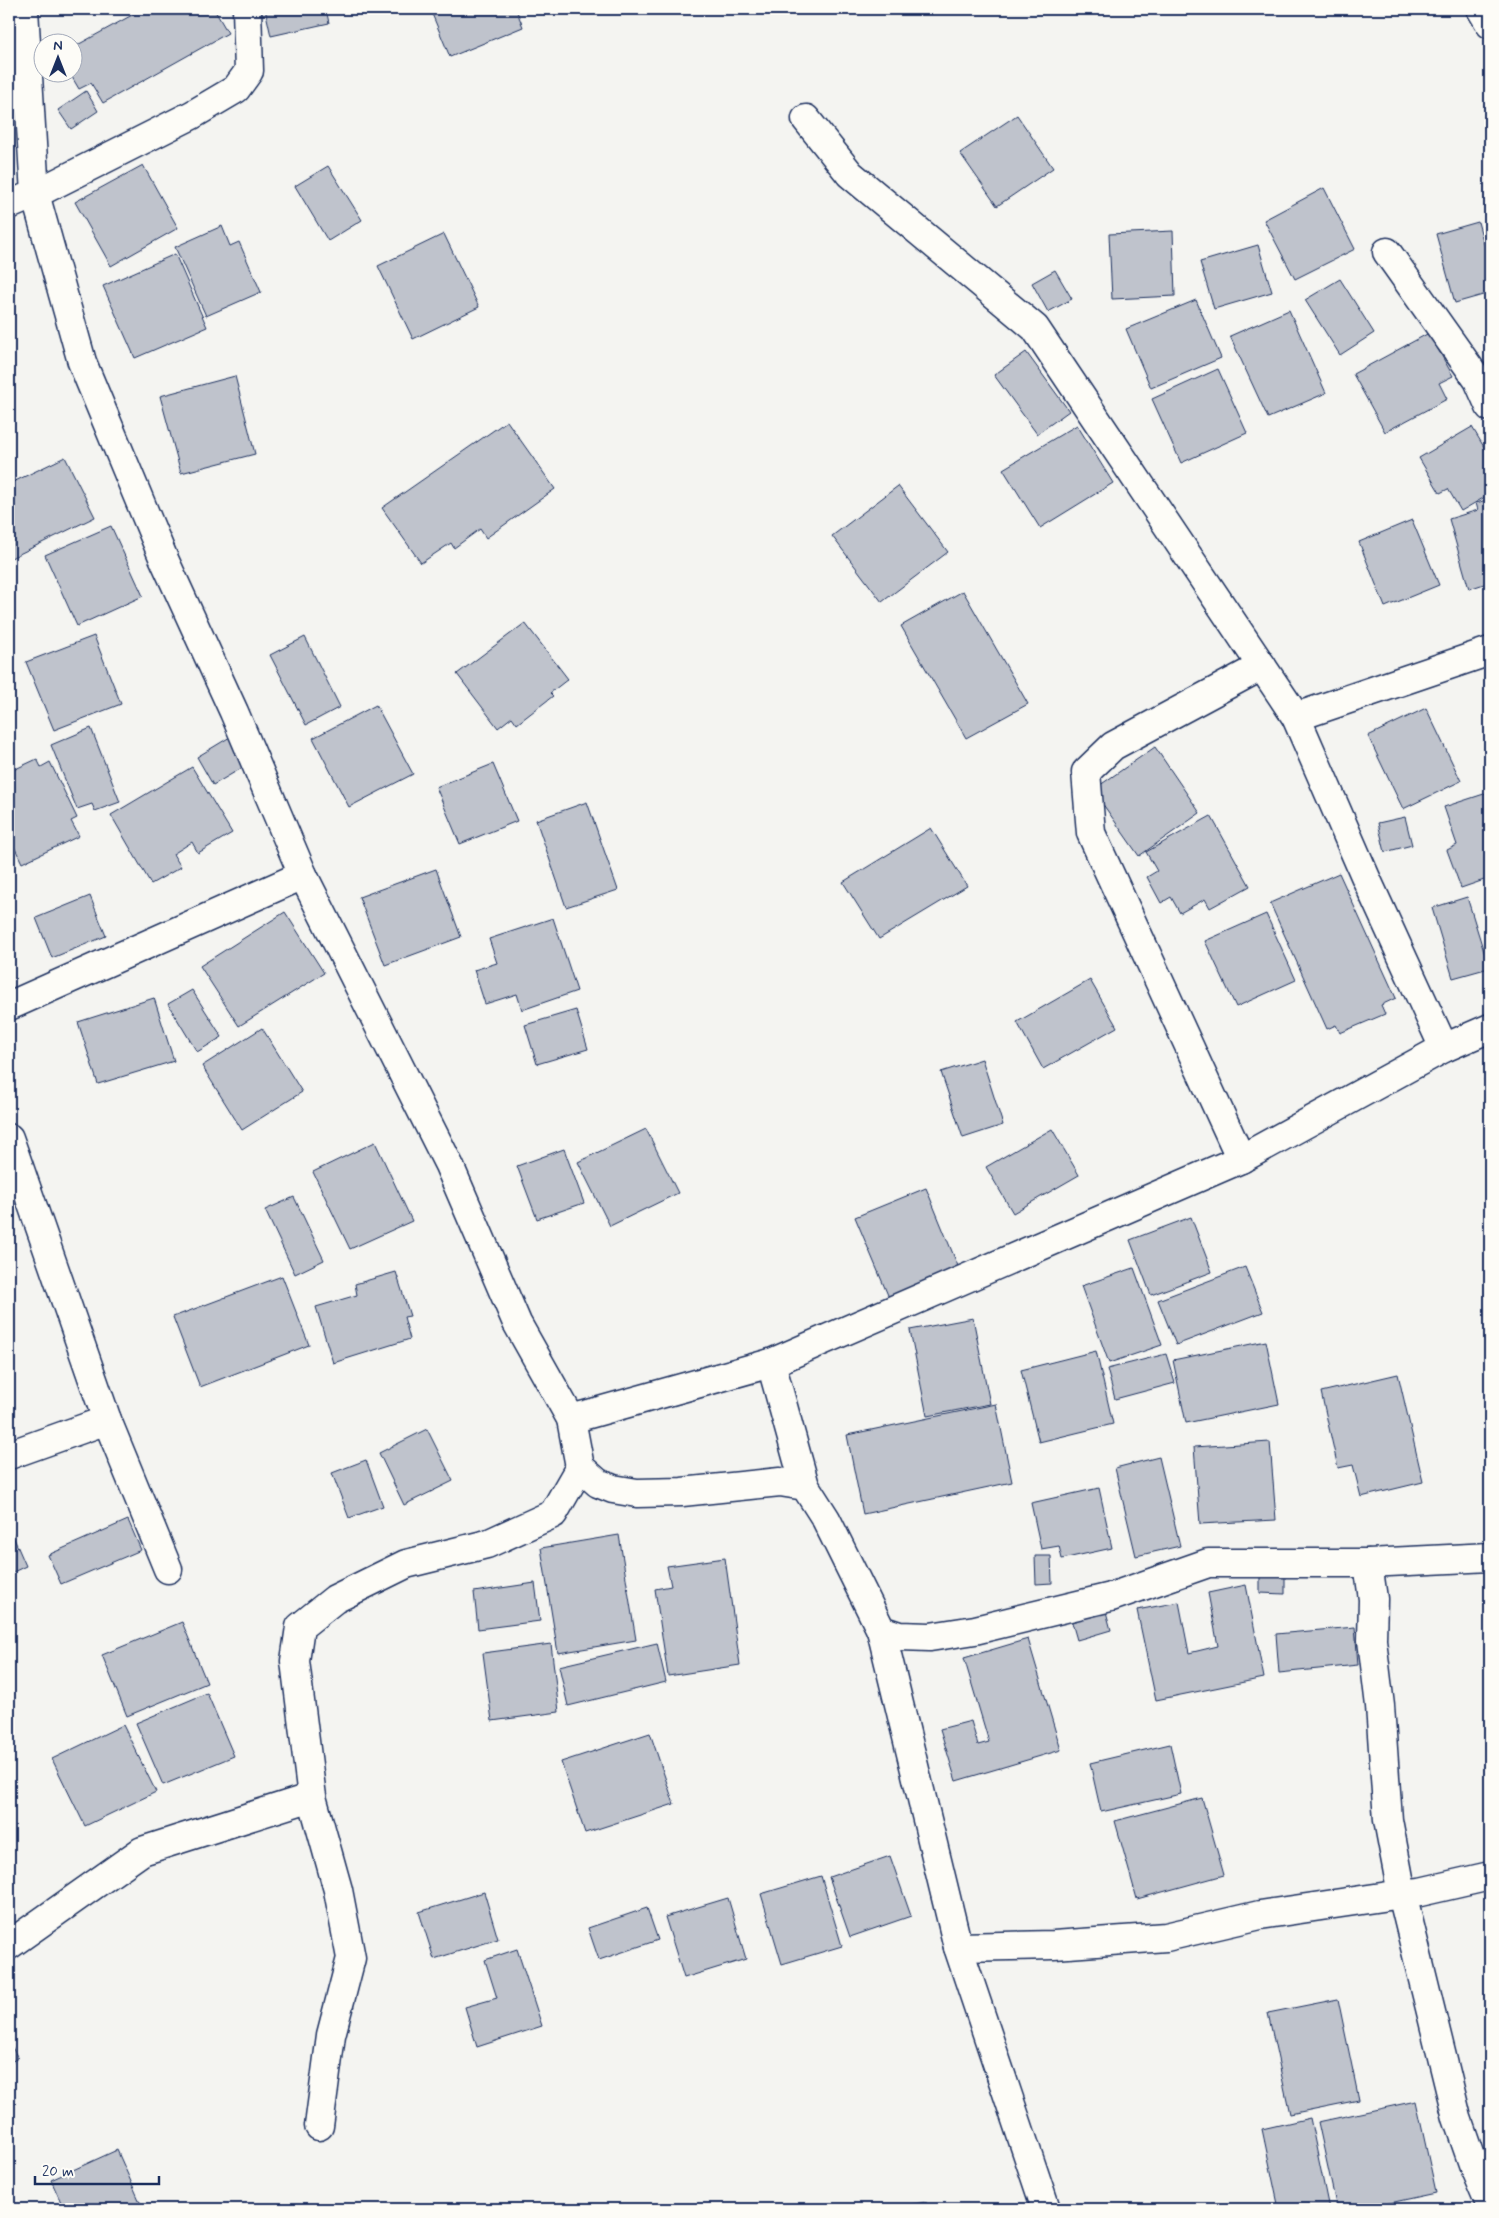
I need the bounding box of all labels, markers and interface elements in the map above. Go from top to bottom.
north arrow [32,32,82,82]
text: N [53,37,63,55]
scale bar [35,2153,159,2185]
text: 20 m [42,2162,74,2182]

